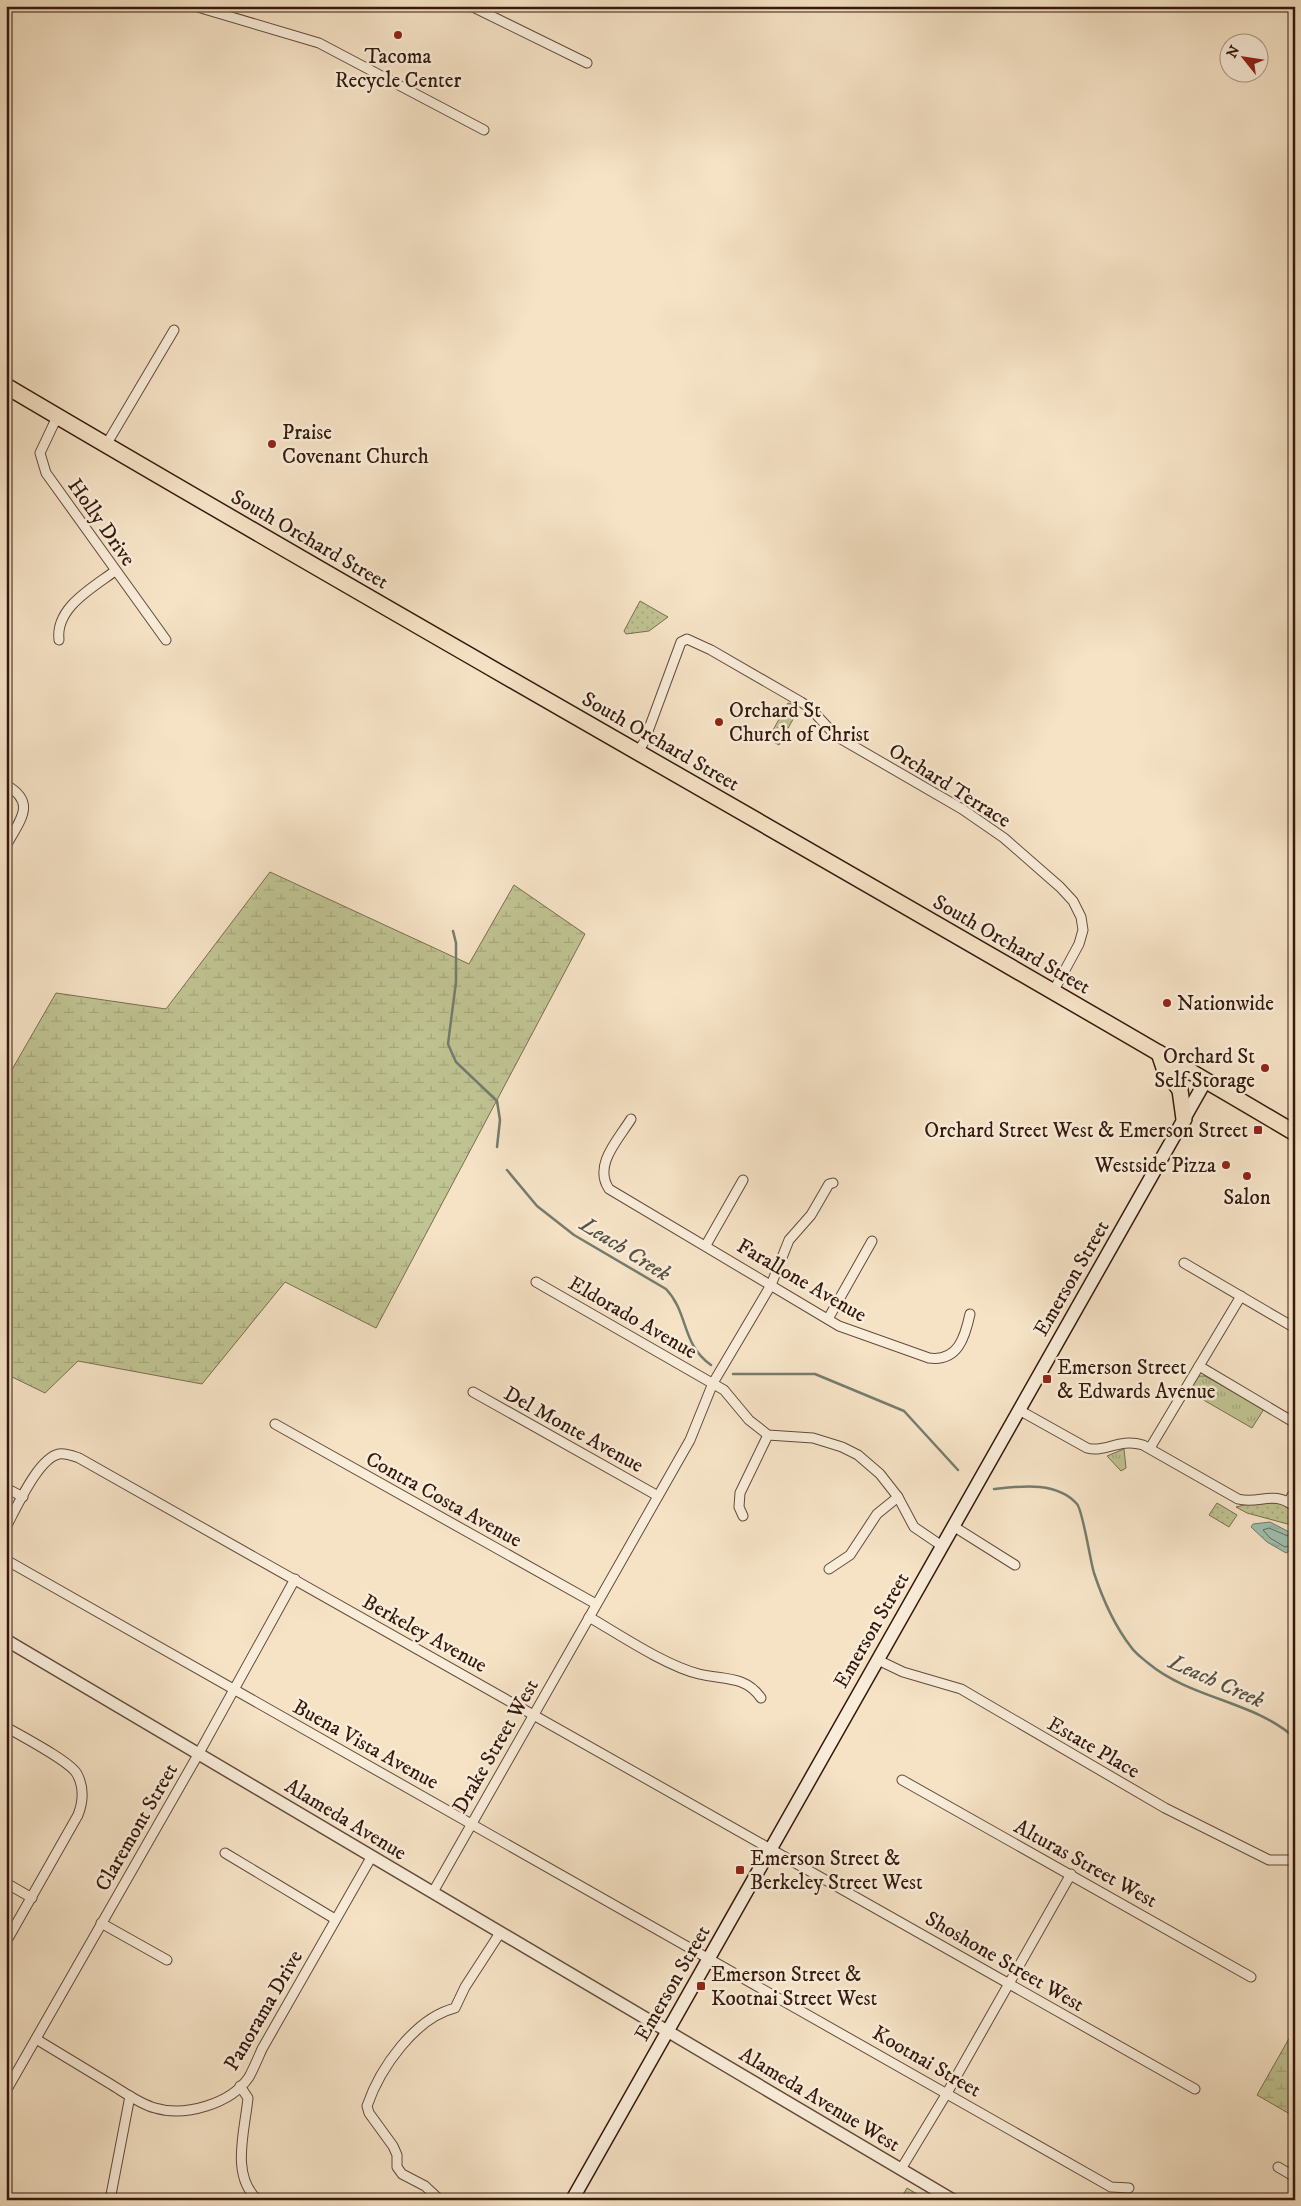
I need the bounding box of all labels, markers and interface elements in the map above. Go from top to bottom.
marker: Tacoma Recycle Center [392,29,404,41]
north arrow [1218,32,1268,82]
text: N [1223,42,1245,61]
place label: Tacoma Recycle Center [335,44,462,94]
place label: Praise Covenant Church [282,420,429,470]
marker: Praise Covenant Church [266,438,278,450]
street label: Holly Drive [62,474,141,572]
street label: South Orchard Street [226,484,393,596]
street label: South Orchard Street [577,686,744,798]
place label: Orchard St Church of Christ [729,698,870,748]
marker: Orchard St Church of Christ [713,716,725,728]
street label: Orchard Terrace [884,738,1016,834]
street label: South Orchard Street [928,889,1095,1001]
place label: Nationwide [1177,991,1274,1017]
marker: Nationwide [1161,997,1173,1009]
place label: Orchard St Self Storage [1154,1044,1255,1094]
marker: Orchard St Self Storage [1259,1062,1271,1074]
place label: Orchard Street West & Emerson Street [924,1118,1248,1144]
marker: Orchard Street West & Emerson Street [1252,1124,1264,1136]
place label: Westside Pizza [1093,1153,1216,1179]
marker: Westside Pizza [1220,1159,1232,1171]
marker: Salon [1241,1170,1253,1182]
place label: Salon [1223,1185,1271,1211]
water label: Leach Creek [573,1210,676,1288]
street label: Emerson Street [1028,1216,1116,1341]
street label: Farallone Avenue [732,1233,871,1329]
street label: Eldorado Avenue [564,1271,702,1365]
place label: Emerson Street & Edwards Avenue [1057,1355,1216,1405]
marker: Emerson Street & Edwards Avenue [1041,1373,1053,1385]
street label: Del Monte Avenue [499,1381,648,1479]
street label: Contra Costa Avenue [361,1446,527,1554]
street label: Emerson Street [828,1568,916,1693]
street label: Berkeley Avenue [358,1589,492,1679]
water label: Leach Creek [1163,1648,1269,1715]
street label: Drake Street West [447,1675,545,1818]
street label: Buena Vista Avenue [288,1694,443,1796]
street label: Estate Place [1043,1711,1145,1785]
street label: Claremont Street [90,1759,184,1896]
street label: Alameda Avenue [280,1773,411,1867]
street label: Alturas Street West [1009,1814,1162,1914]
place label: Emerson Street & Berkeley Street West [750,1846,923,1896]
marker: Emerson Street & Berkeley Street West [734,1864,746,1876]
street label: Shoshone Street West [920,1906,1089,2018]
street label: Emerson Street [629,1921,717,2046]
street label: Panorama Drive [219,1945,309,2075]
place label: Emerson Street & Kootnai Street West [711,1962,878,2012]
marker: Emerson Street & Kootnai Street West [695,1980,707,1992]
street label: Kootnai Street [868,2020,986,2104]
street label: Alameda Avenue West [735,2042,905,2158]

